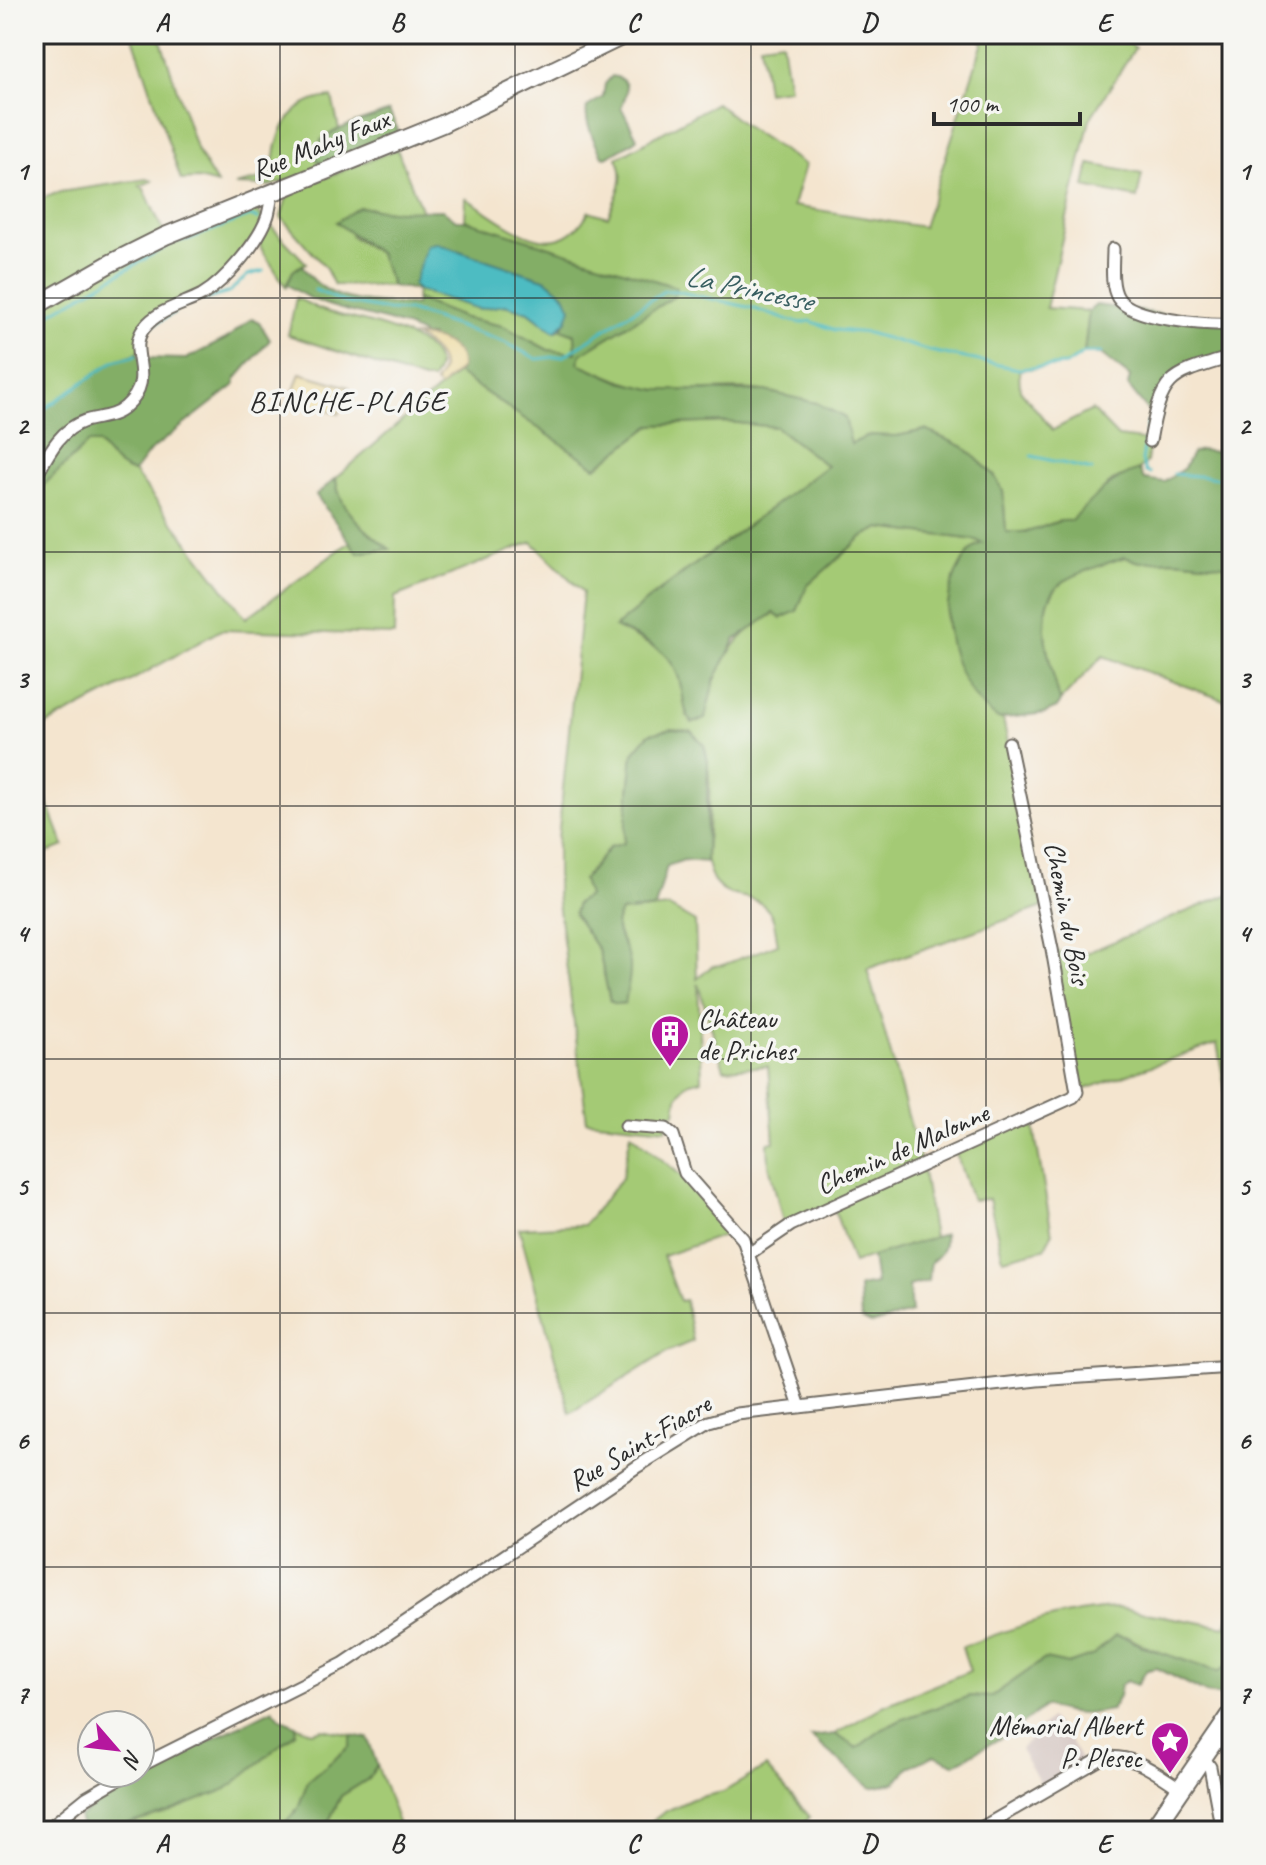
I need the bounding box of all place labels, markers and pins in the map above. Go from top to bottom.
place label: Château de Priches [698,1001,798,1068]
building icon: Château de Priches [649,1013,691,1068]
place label: Mémorial Albert P. Plesec [989,1708,1145,1775]
place icon: Mémorial Albert P. Plesec [1149,1720,1191,1775]

